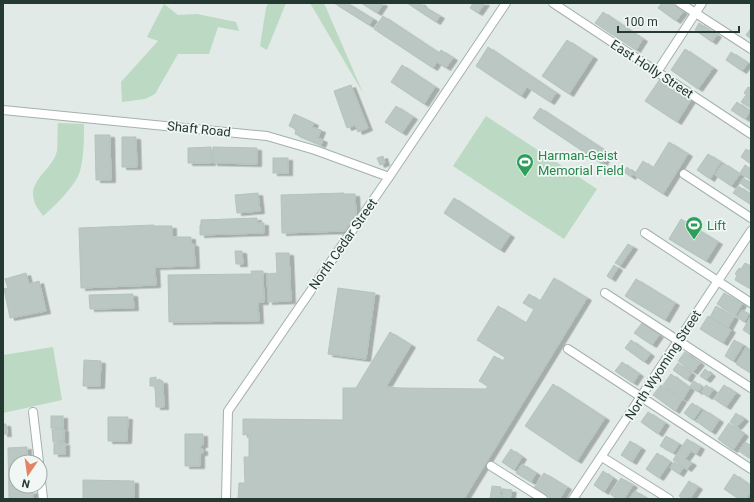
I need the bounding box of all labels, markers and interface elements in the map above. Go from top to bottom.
scale bar [618,8,739,34]
text: 100 m [624,15,658,29]
street label: East Holly Street [608,37,696,101]
street label: Shaft Road [167,118,231,140]
place label: Harman-Geist Memorial Field [538,148,624,178]
sports icon: Harman-Geist Memorial Field [515,152,535,177]
street label: North Cedar Street [306,196,380,292]
sports icon: Lift [684,215,704,240]
place label: Lift [707,218,726,233]
street label: North Wyoming Street [622,307,704,423]
north arrow [8,454,48,494]
text: N [20,476,31,490]

